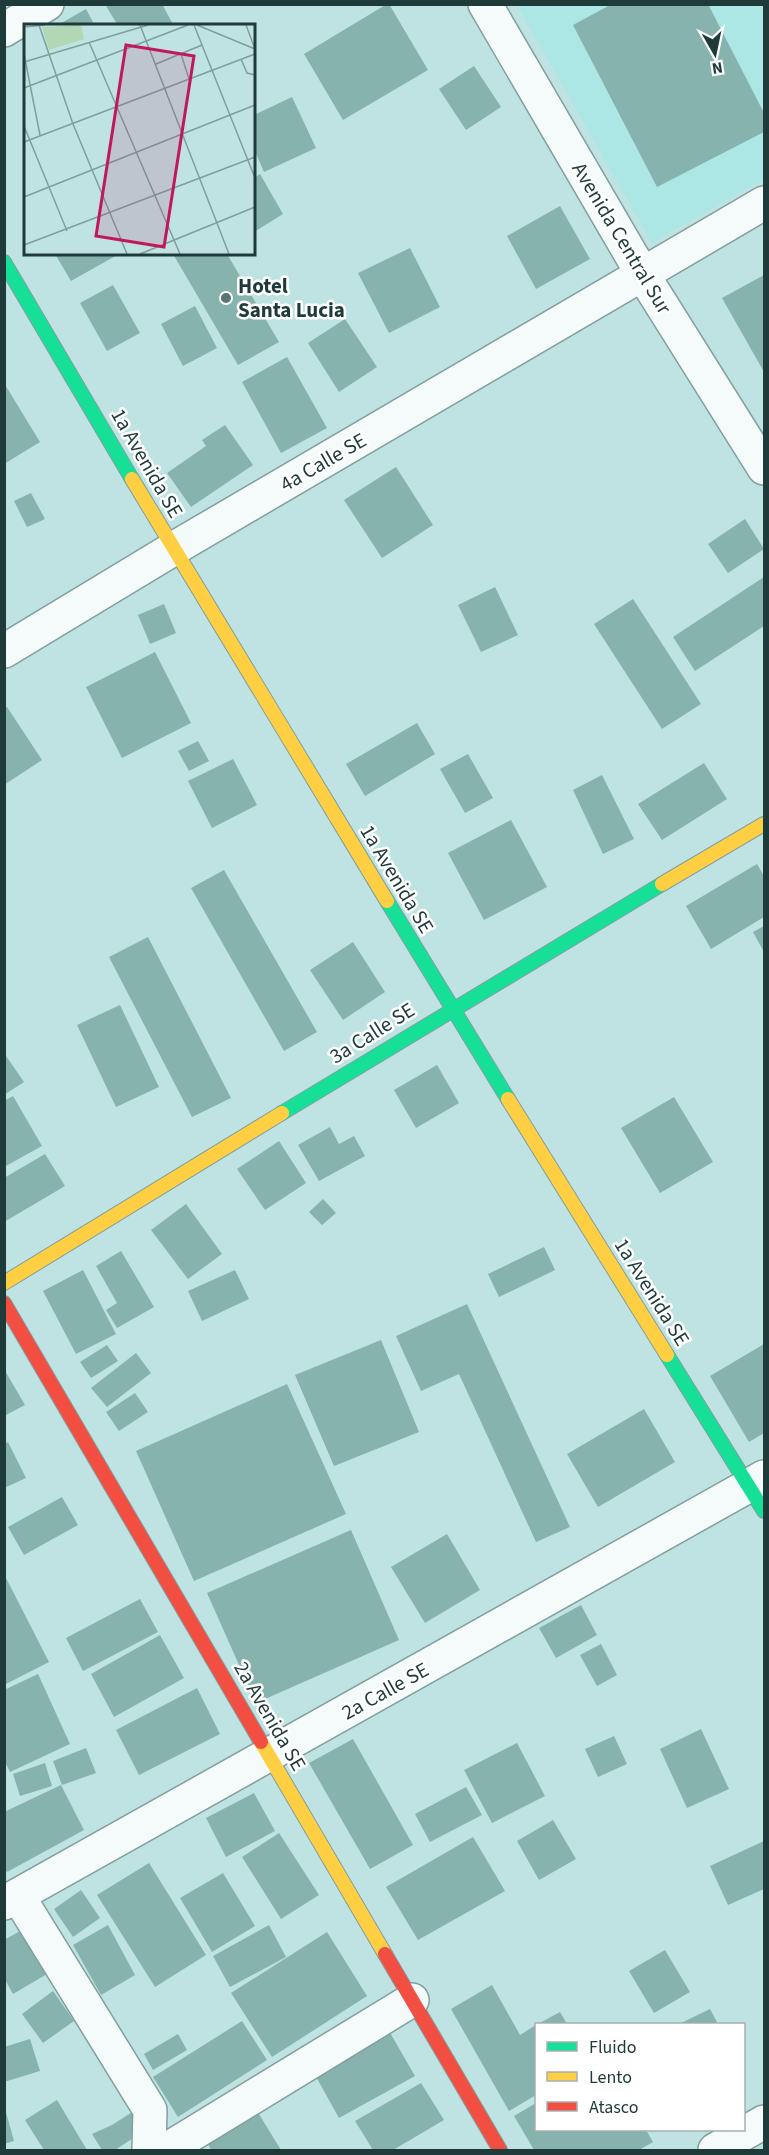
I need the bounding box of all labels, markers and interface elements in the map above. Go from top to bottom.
inset map [24,24,255,255]
north arrow [685,24,745,84]
text: N [710,56,724,80]
street label: Avenida Central Sur [565,156,680,320]
place label: Hotel Santa Lucia [238,271,345,325]
marker: Hotel Santa Lucia [219,291,233,305]
street label: 1a Avenida SE [104,403,190,523]
street label: 4a Calle SE [274,425,372,499]
street label: 1a Avenida SE [353,819,441,939]
street label: 3a Calle SE [324,995,420,1071]
street label: 1a Avenida SE [607,1232,697,1352]
street label: 2a Calle SE [336,1655,434,1727]
street label: 2a Avenida SE [227,1656,313,1776]
legend [535,2023,745,2131]
text: Fluido [589,2035,636,2060]
text: Lento [589,2065,632,2090]
text: Atasco [589,2095,638,2120]

